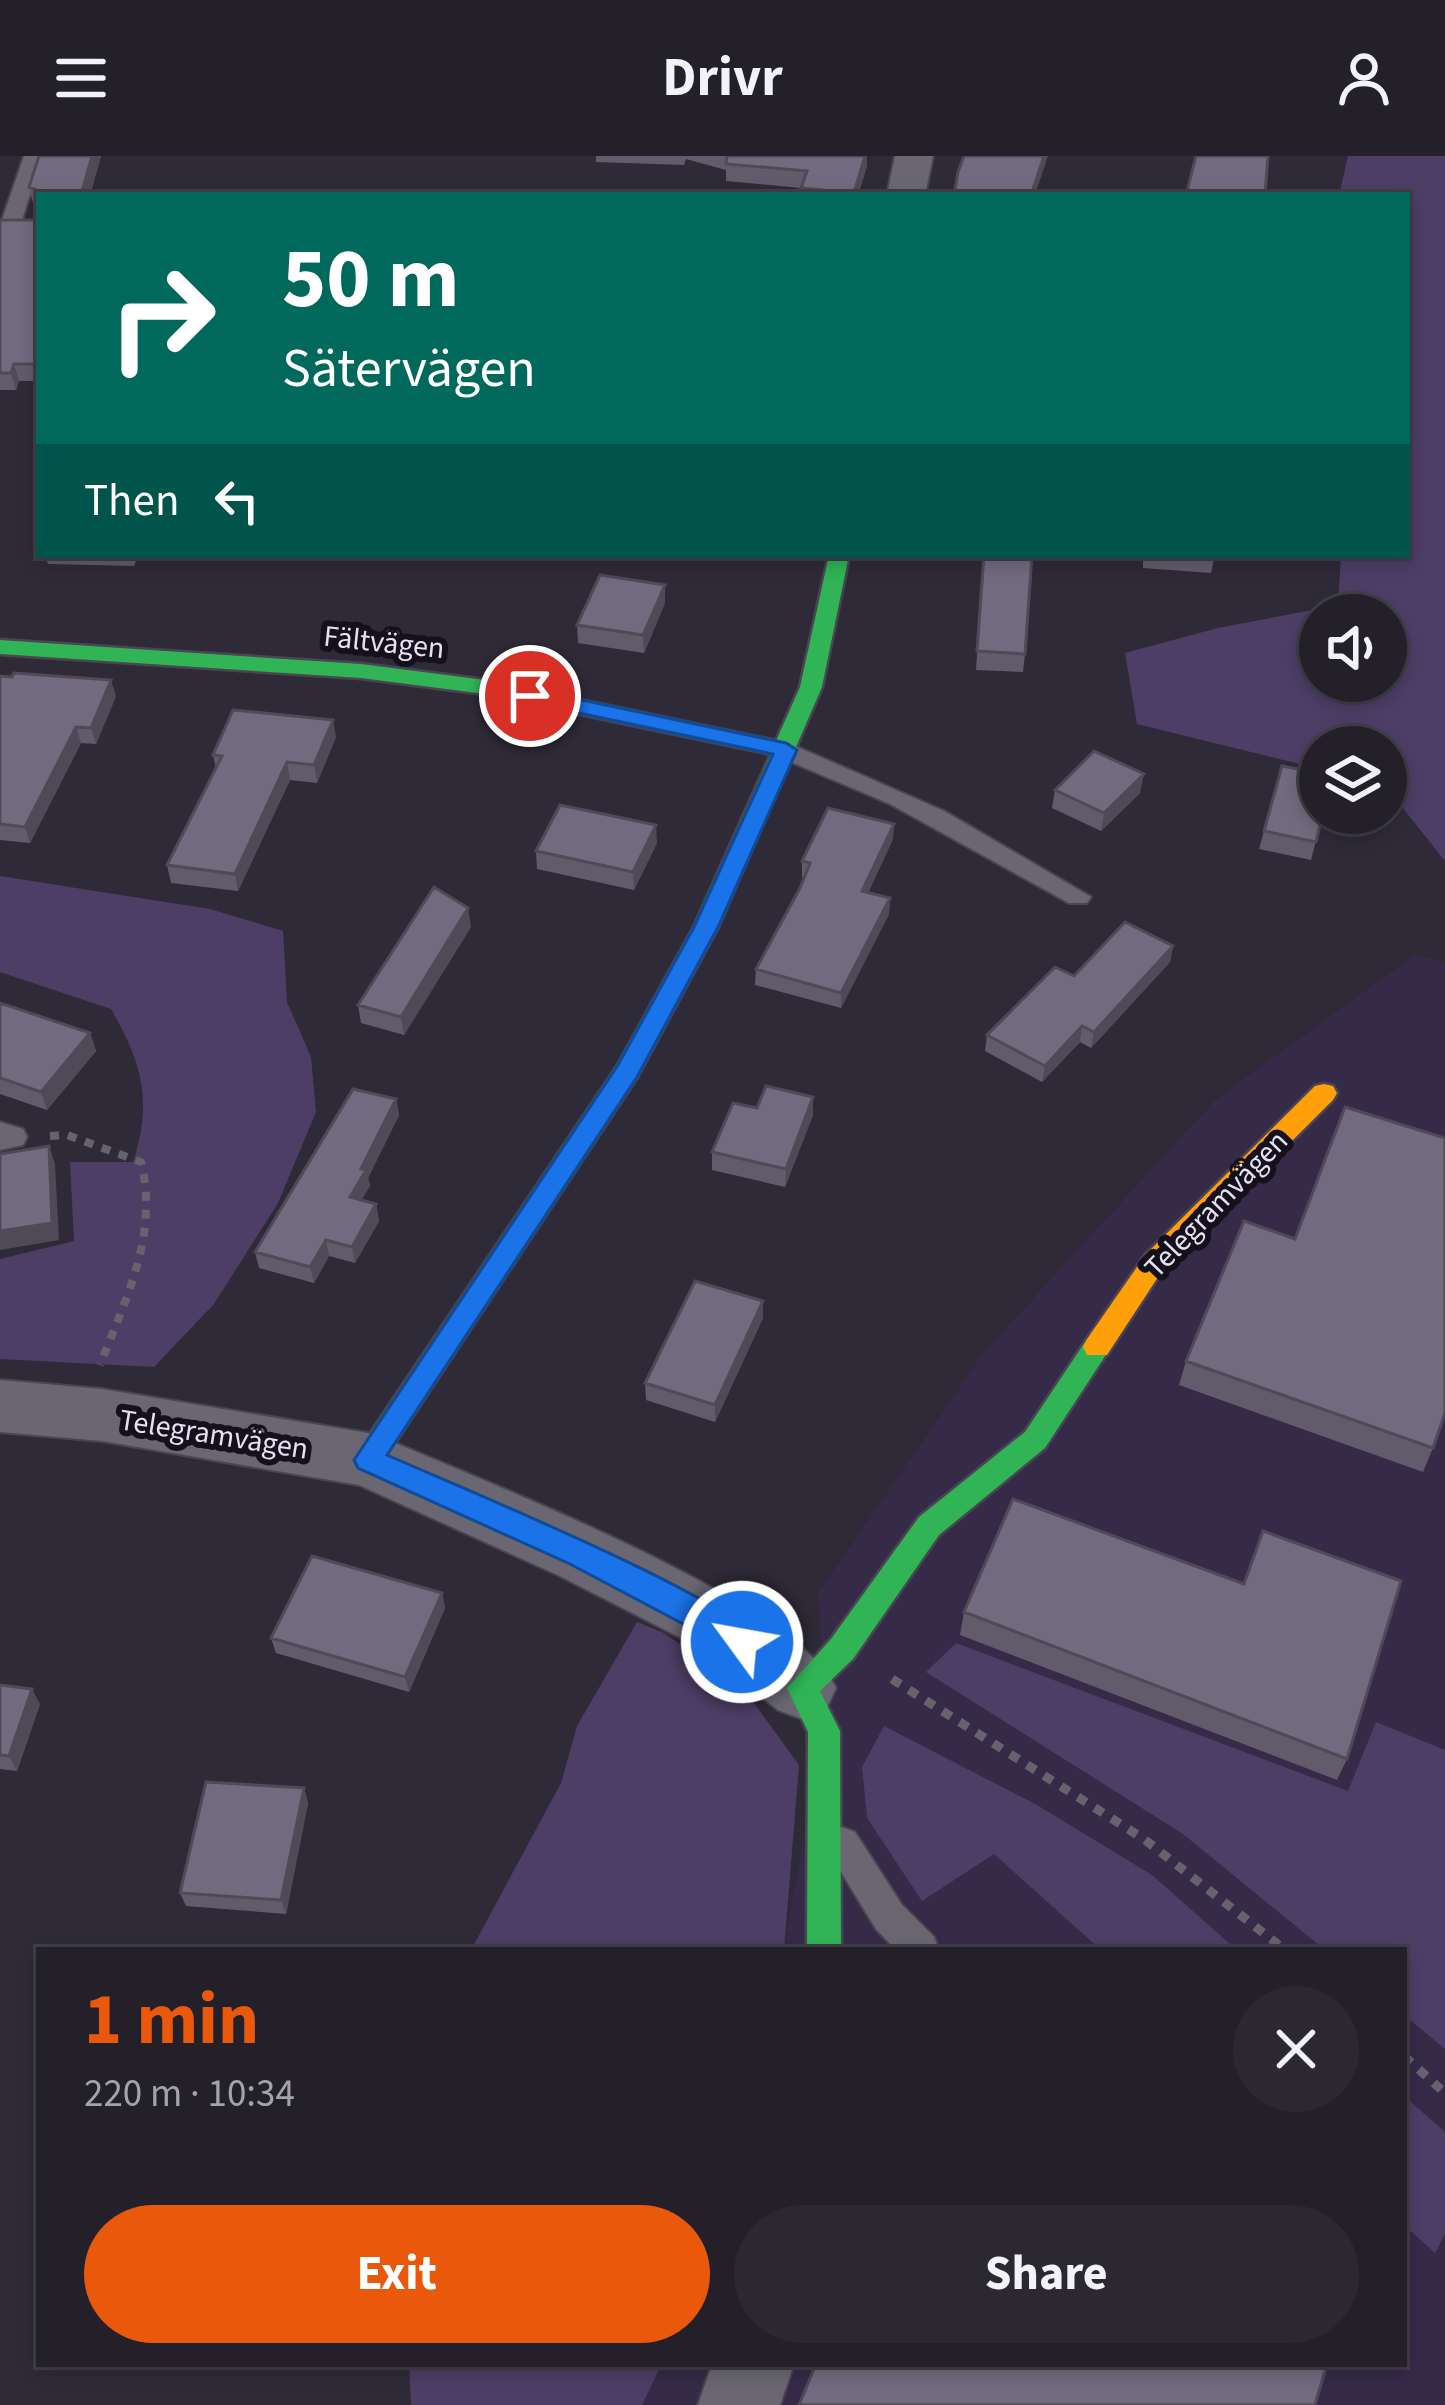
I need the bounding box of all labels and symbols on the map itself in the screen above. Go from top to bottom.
street label: Fältvägen [321,615,446,670]
pin [479,645,581,747]
street label: Telegramvägen [1135,1121,1298,1288]
street label: Telegramvägen [116,1398,311,1471]
position arrow [679,1579,805,1705]

